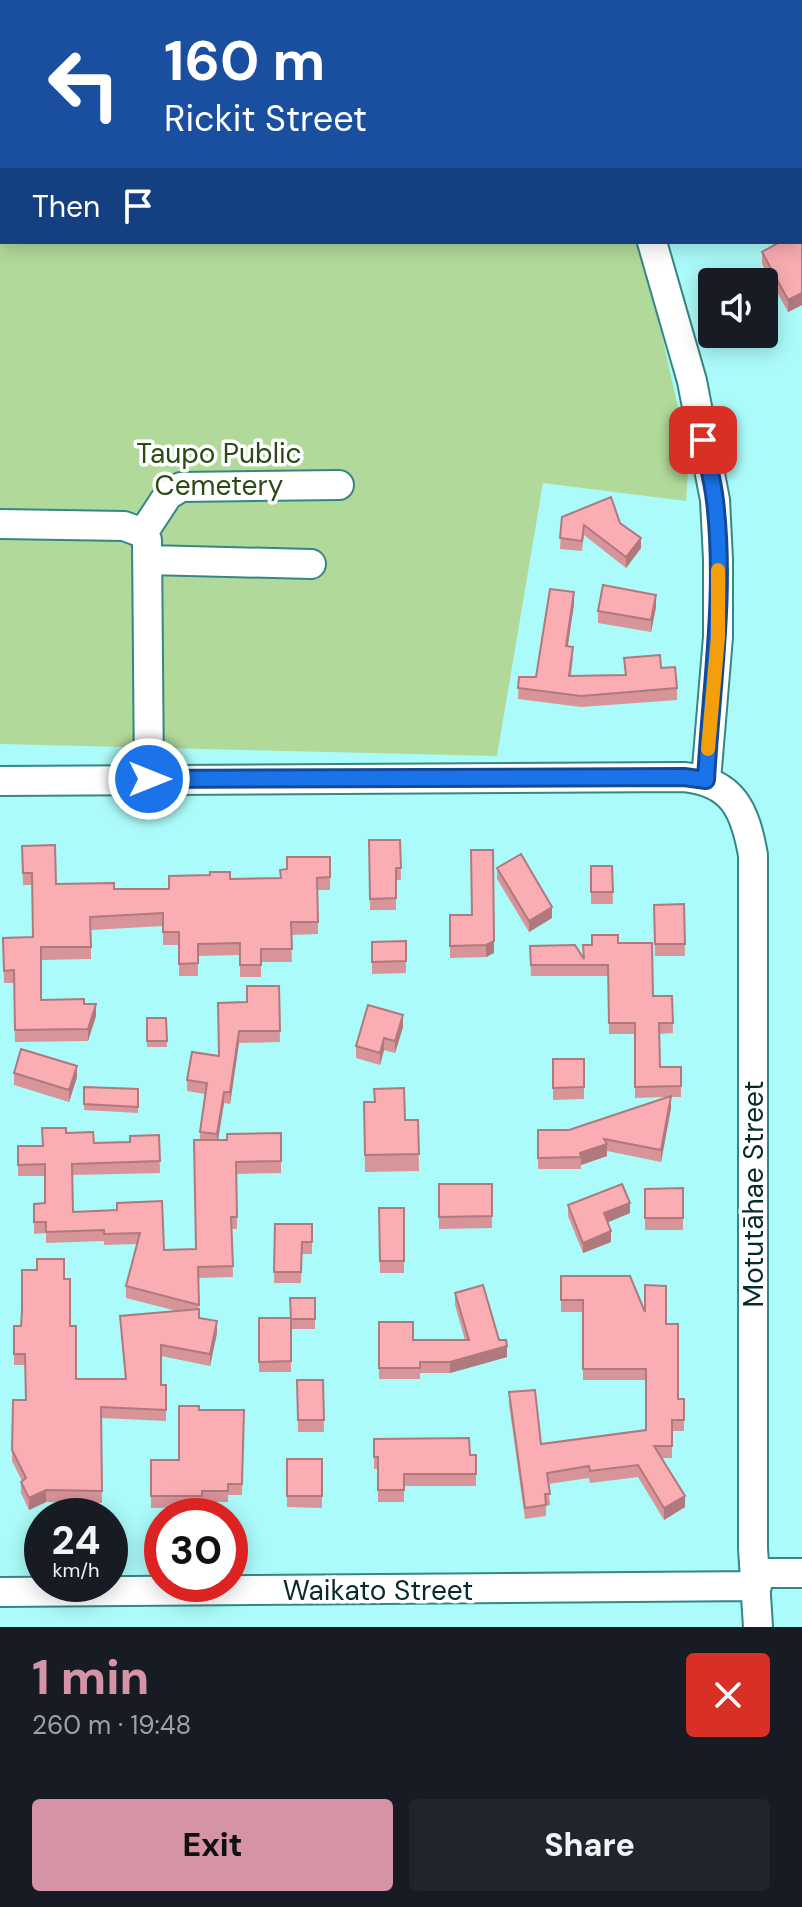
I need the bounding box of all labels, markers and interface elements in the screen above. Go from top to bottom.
text: 160 m [164,24,325,97]
icon: left [32,32,136,136]
text: Rickit Street [164,95,367,142]
icon: arrive [116,184,160,228]
text: Then [32,187,100,226]
map controls [698,268,778,348]
button: sound [698,268,778,348]
pin [669,406,737,474]
icon: arrive [681,418,725,462]
park label: Taupo Public Cemetery [136,435,302,504]
position arrow [107,737,191,821]
street label: Motutāhae Street [735,1081,772,1307]
speed limit sign: 30 [144,1498,248,1602]
text: 24 [52,1514,100,1566]
text: km/h [52,1557,100,1583]
street label: Waikato Street [283,1572,473,1609]
text: 1 min [32,1646,149,1709]
button: close [686,1653,770,1737]
text: 260 m · 19:48 [32,1708,191,1742]
button: Exit [32,1799,393,1891]
button: Share [409,1799,770,1891]

